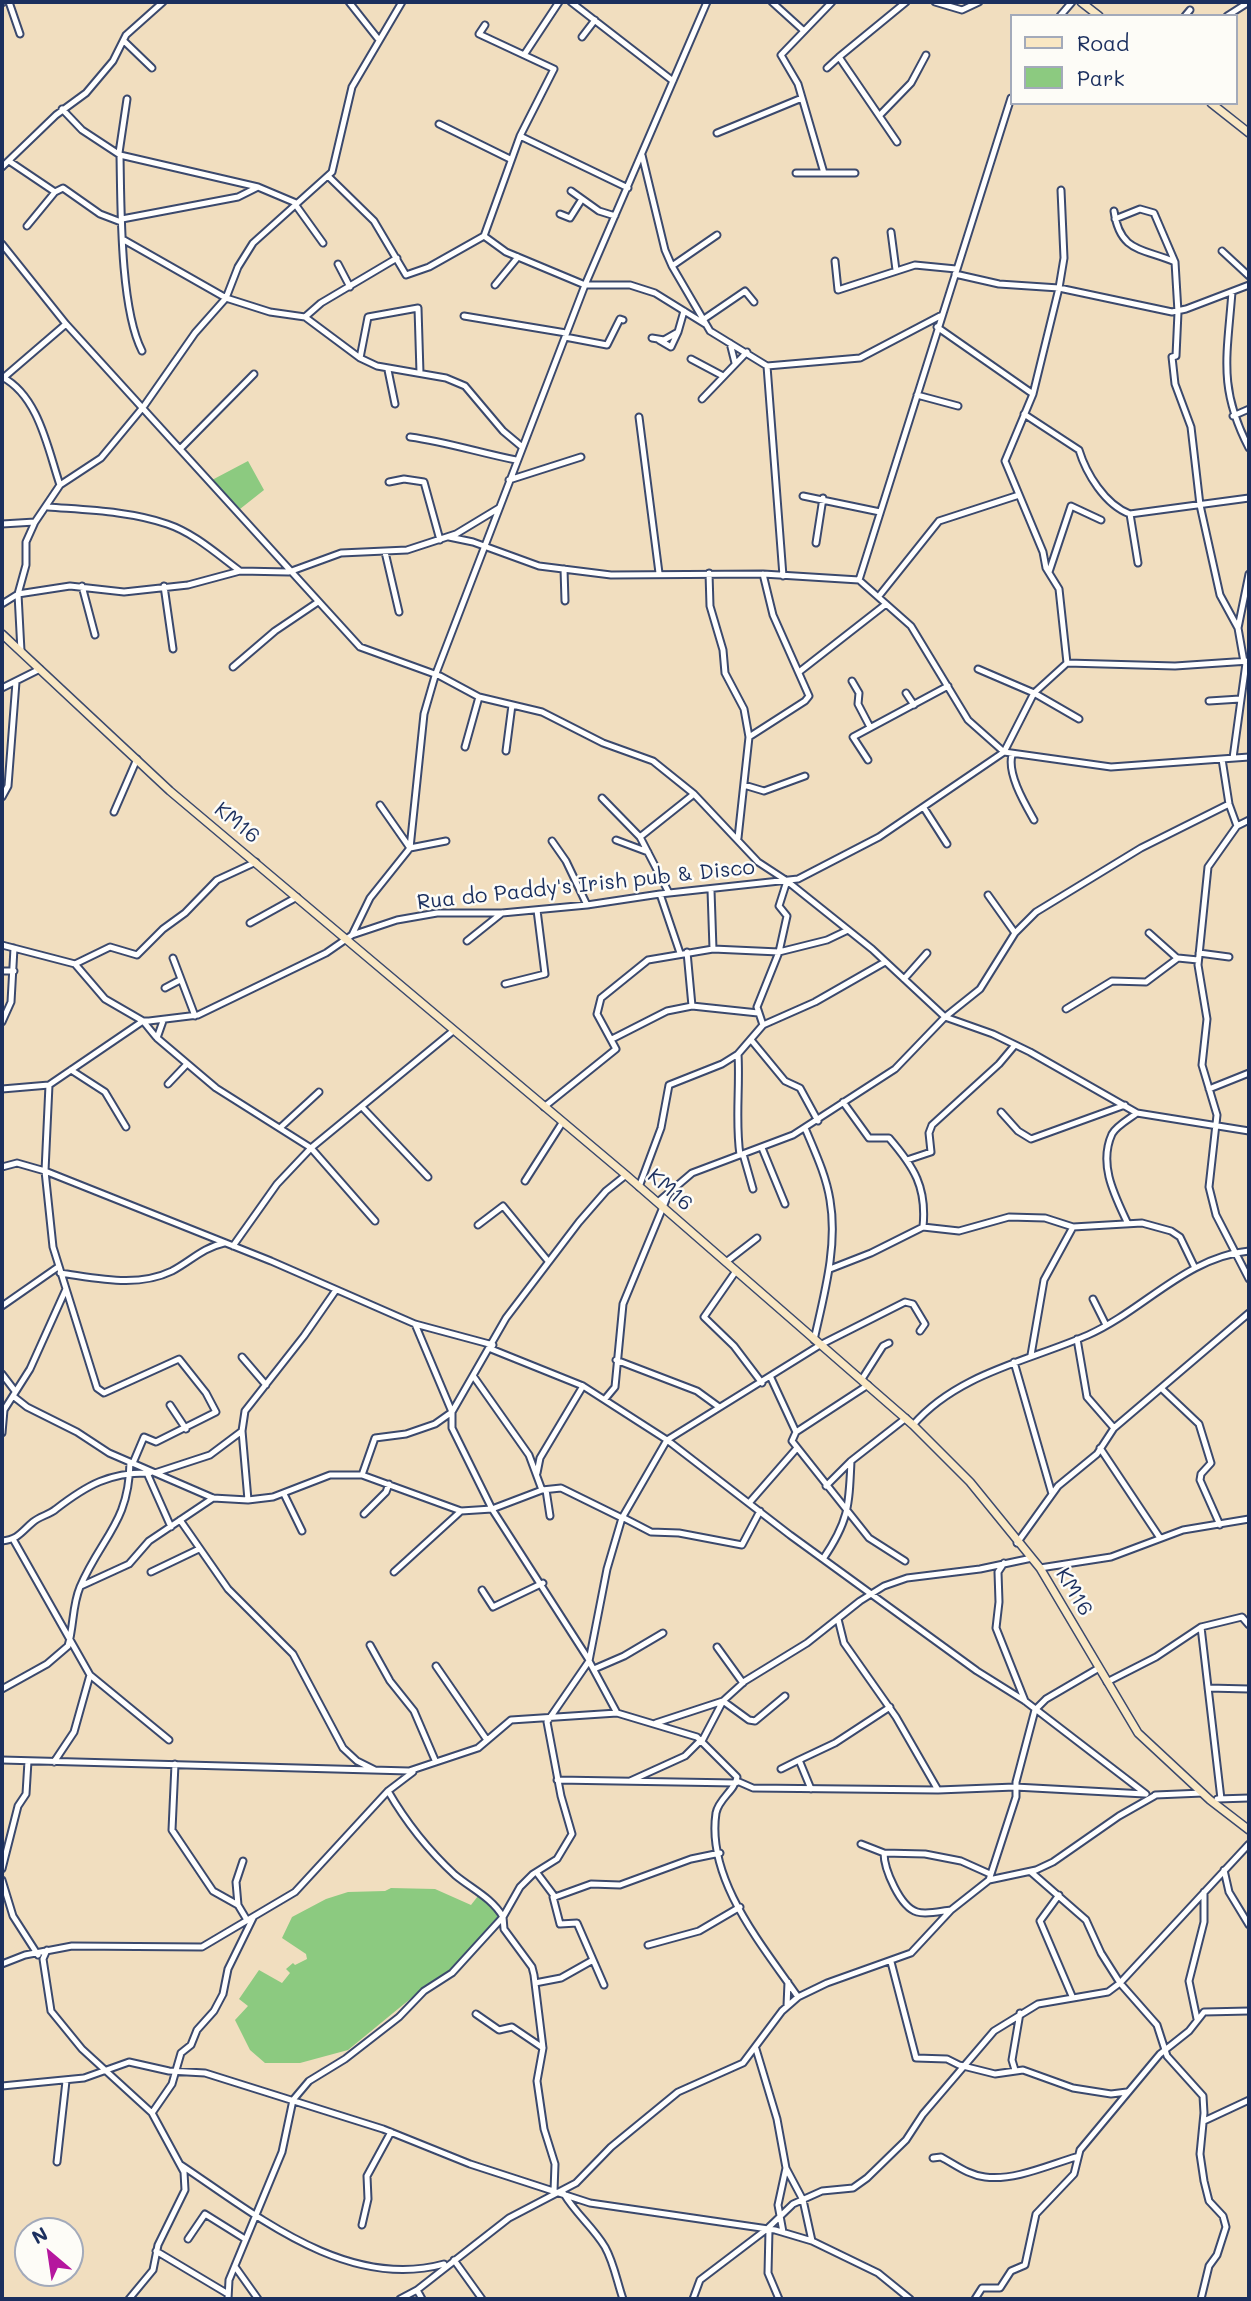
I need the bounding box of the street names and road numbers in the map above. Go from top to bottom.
street label: KM16 [209,797,265,849]
street label: Rua do Paddy's Irish pub & Disco [416,855,756,915]
street label: KM16 [642,1164,698,1216]
street label: KM16 [1050,1563,1098,1621]

